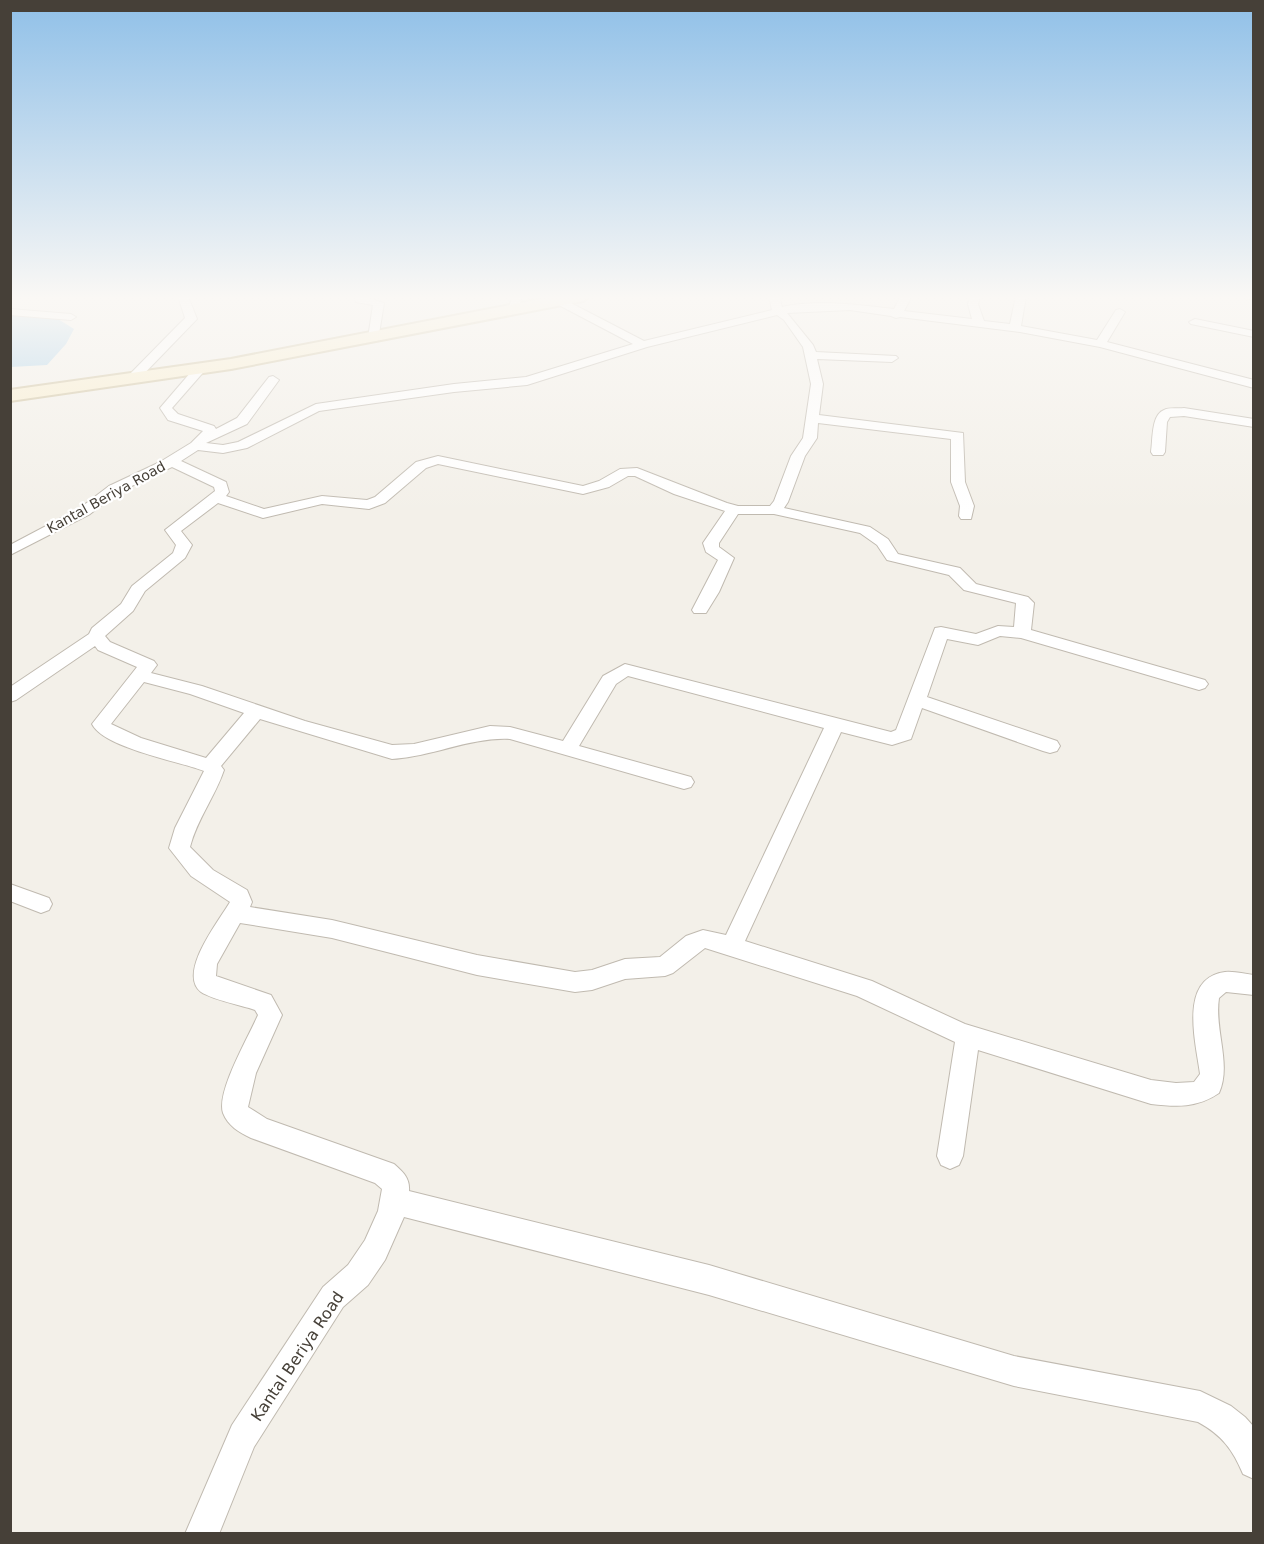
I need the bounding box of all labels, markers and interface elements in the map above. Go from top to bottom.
street label: Kantal Beriya Road [44,458,168,536]
street label: Kantal Beriya Road [247,1288,348,1425]

